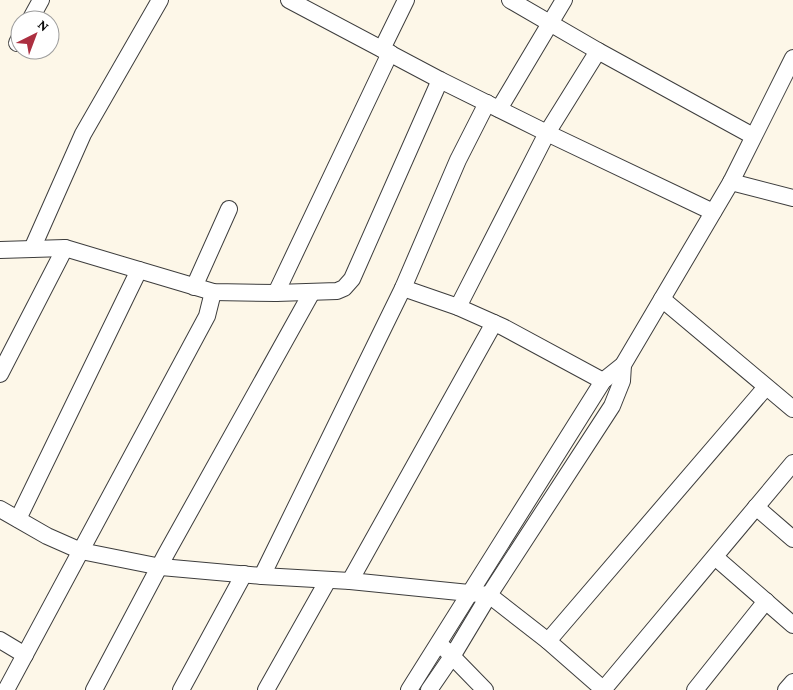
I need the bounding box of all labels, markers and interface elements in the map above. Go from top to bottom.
north arrow [10,10,60,60]
text: N [35,16,53,35]

